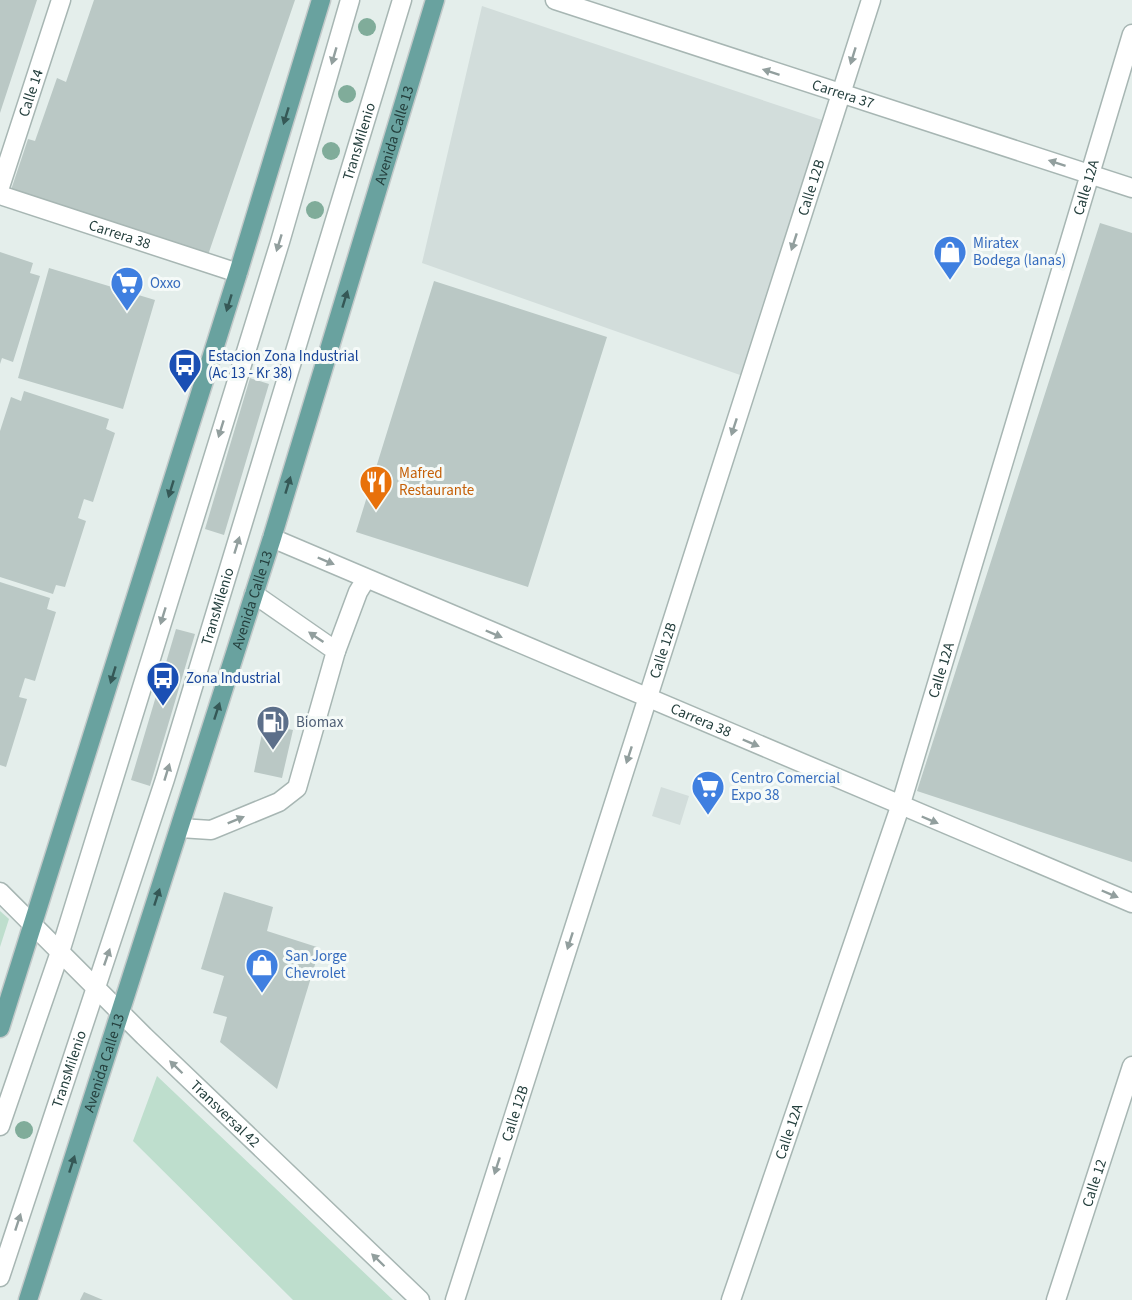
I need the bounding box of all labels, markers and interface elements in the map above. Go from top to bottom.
one-way arrow [329,47,338,65]
one-way arrow [848,47,857,65]
street label: Calle 14 [14,66,49,120]
one-way arrow [762,66,780,76]
street label: Carrera 37 [809,74,877,114]
street label: Avenida Calle 13 [370,83,419,187]
street label: TransMilenio [338,100,381,183]
one-way arrow [281,107,290,125]
street label: Calle 12A [1068,156,1105,218]
street label: Calle 12B [793,157,830,219]
one-way arrow [1048,158,1066,167]
street label: Carrera 38 [86,215,153,255]
one-way arrow [789,233,798,251]
place label: Miratex Bodega (lanas) [973,233,1066,271]
one-way arrow [274,234,283,252]
shop icon: Miratex Bodega (lanas) [932,234,968,281]
supermarket icon: Oxxo [109,265,145,312]
place label: Oxxo [150,273,181,294]
one-way arrow [341,290,350,308]
one-way arrow [224,294,233,312]
place label: Estacion Zona Industrial (Ac 13 - Kr 38) [208,346,359,384]
bus stop icon: Estacion Zona Industrial (Ac 13 - Kr 38) [167,347,203,394]
one-way arrow [729,418,739,436]
one-way arrow [215,420,225,438]
place label: Mafred Restaurante [399,463,474,501]
restaurant icon: Mafred Restaurante [358,464,394,511]
one-way arrow [284,476,293,494]
one-way arrow [166,480,175,498]
one-way arrow [233,536,242,554]
street label: Avenida Calle 13 [227,548,278,652]
one-way arrow [317,556,335,566]
street label: TransMilenio [196,565,240,648]
one-way arrow [158,607,167,625]
street label: Calle 12B [644,620,682,681]
one-way arrow [486,629,504,639]
one-way arrow [308,632,324,643]
street label: Calle 12A [923,639,960,701]
bus stop icon: Zona Industrial [145,660,181,707]
one-way arrow [107,666,117,684]
place label: Zona Industrial [186,668,281,689]
street label: Carrera 38 [667,698,734,743]
one-way arrow [212,702,222,720]
fuel station icon: Biomax [255,704,291,751]
place label: Biomax [296,712,344,733]
one-way arrow [742,739,759,748]
one-way arrow [624,746,633,764]
one-way arrow [163,763,172,781]
place label: Centro Comercial Expo 38 [731,768,840,806]
supermarket icon: Centro Comercial Expo 38 [690,769,726,816]
one-way arrow [227,815,245,824]
one-way arrow [922,815,940,825]
one-way arrow [153,888,163,906]
one-way arrow [1102,889,1120,899]
one-way arrow [564,932,574,950]
place label: San Jorge Chevrolet [285,946,347,984]
shop icon: San Jorge Chevrolet [244,947,280,994]
one-way arrow [102,948,112,966]
street label: Avenida Calle 13 [79,1011,130,1115]
street label: TransMilenio [47,1028,92,1111]
one-way arrow [169,1060,184,1074]
street label: Transversal 42 [185,1076,264,1153]
street label: Calle 12B [496,1082,534,1144]
street label: Calle 12A [770,1100,809,1162]
one-way arrow [67,1155,77,1173]
one-way arrow [492,1157,502,1175]
street label: Calle 12 [1077,1157,1112,1210]
one-way arrow [14,1213,23,1231]
one-way arrow [371,1253,385,1267]

